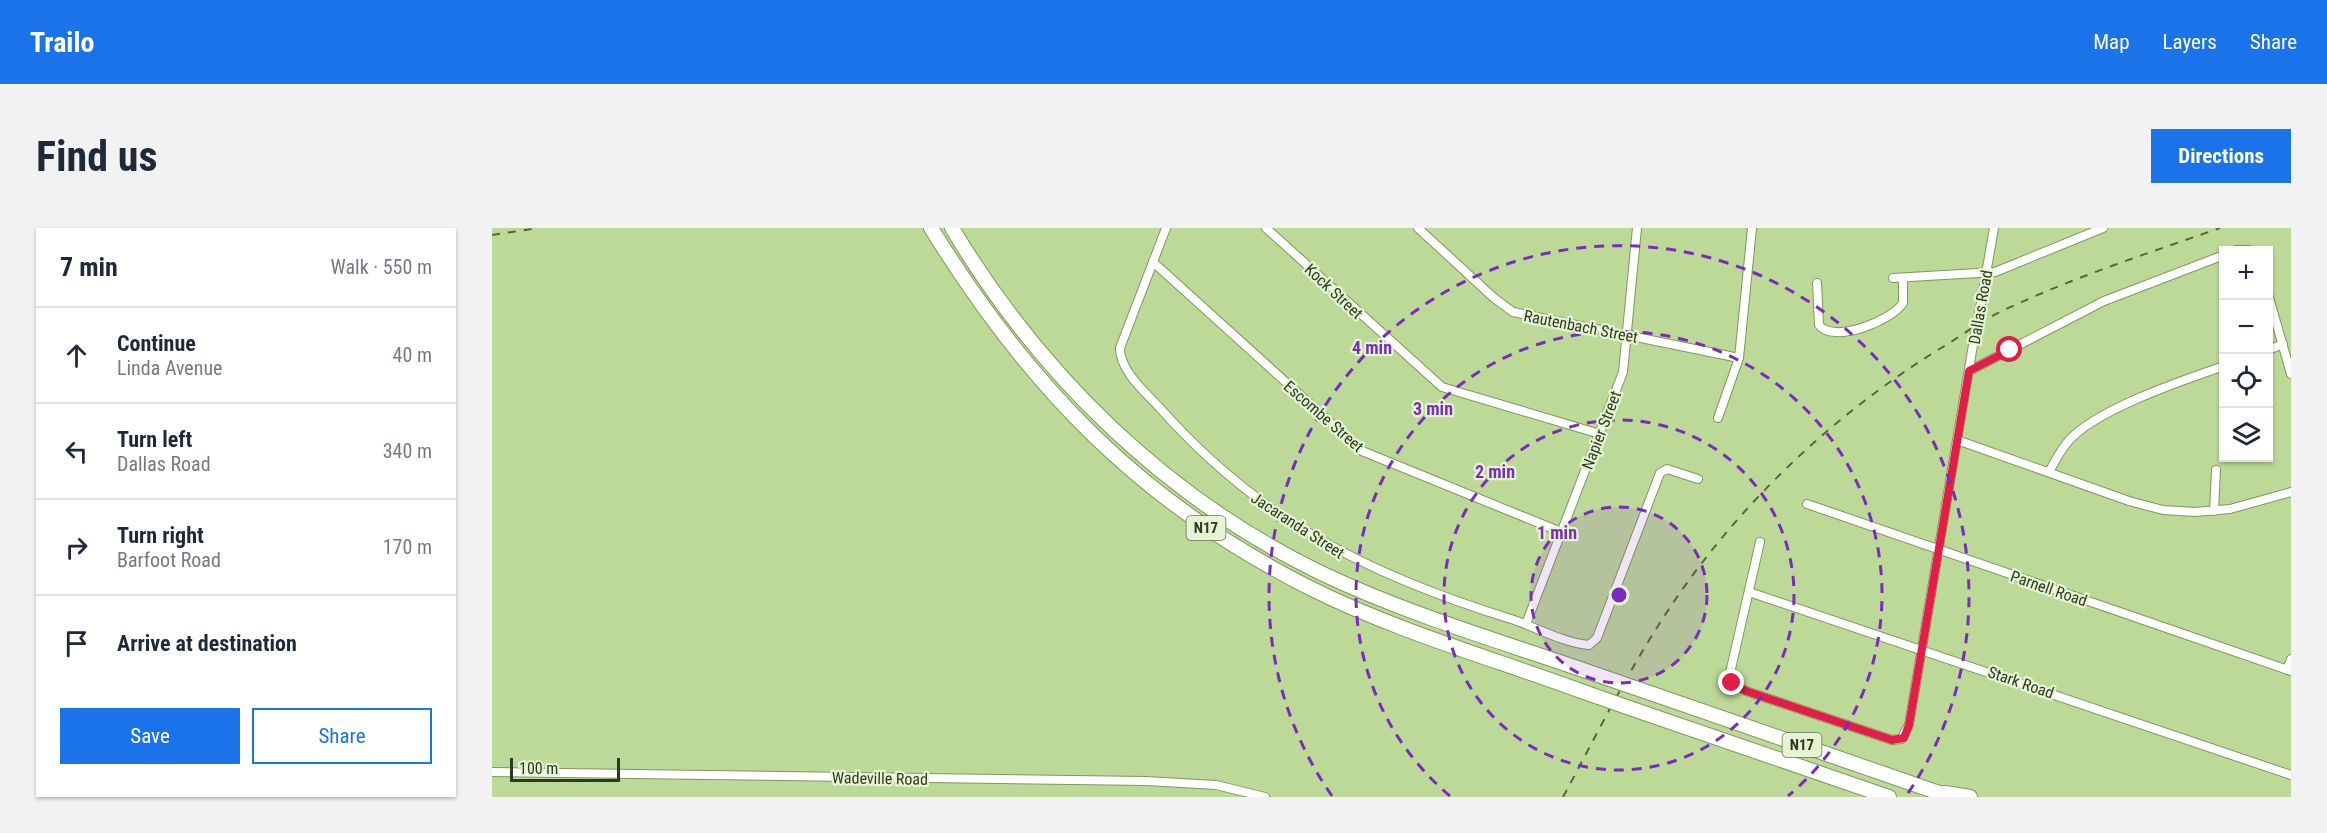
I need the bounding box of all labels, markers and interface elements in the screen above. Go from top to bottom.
text: Trailo [30,26,94,59]
text: Map [2093,30,2130,54]
text: Layers [2163,30,2217,54]
text: Share [2250,30,2297,54]
button: Directions [2151,129,2291,183]
text: Find us [36,132,157,181]
map controls [2219,246,2273,462]
button: + [2219,246,2273,300]
text: 7 min [60,252,118,282]
text: Walk · 550 m [331,255,432,279]
street label: Kock Street [1301,260,1367,323]
street label: Dallas Road [1965,269,1996,346]
button: − [2219,300,2273,354]
street label: Rautenbach Street [1522,306,1640,347]
text: Continue [117,331,196,356]
route start [1996,336,2022,362]
text: 4 min [1352,337,1392,358]
icon: ahead [60,339,93,372]
text: 40 m [393,343,432,367]
button: locate [2219,354,2273,408]
text: Linda Avenue [117,356,222,380]
street label: Escombe Street [1280,377,1368,456]
street label: Napier Street [1578,388,1625,472]
text: 3 min [1413,398,1453,419]
button: layers [2219,408,2273,462]
text: Turn left [117,427,192,452]
icon: left [60,435,93,468]
text: 340 m [383,439,432,463]
text: Dallas Road [117,452,211,476]
text: 2 min [1475,461,1515,482]
street label: Jacaranda Street [1248,488,1348,563]
road number: N17 [1186,516,1226,540]
text: 1 min [1537,522,1577,543]
text: Turn right [117,523,204,548]
icon: right [60,531,93,564]
text: 170 m [383,535,432,559]
text: Barfoot Road [117,548,221,572]
street label: Parnell Road [2008,567,2090,610]
centre of rings [1609,585,1629,605]
icon: arrive [60,627,93,660]
text: Arrive at destination [117,631,297,656]
street label: Stark Road [1985,662,2056,703]
route end [1718,669,1744,695]
button: Save [60,708,240,764]
button: Share [252,708,432,764]
road number: N17 [1782,733,1822,757]
scale bar [510,755,620,782]
text: 100 m [519,759,558,778]
street label: Wadeville Road [832,768,928,789]

